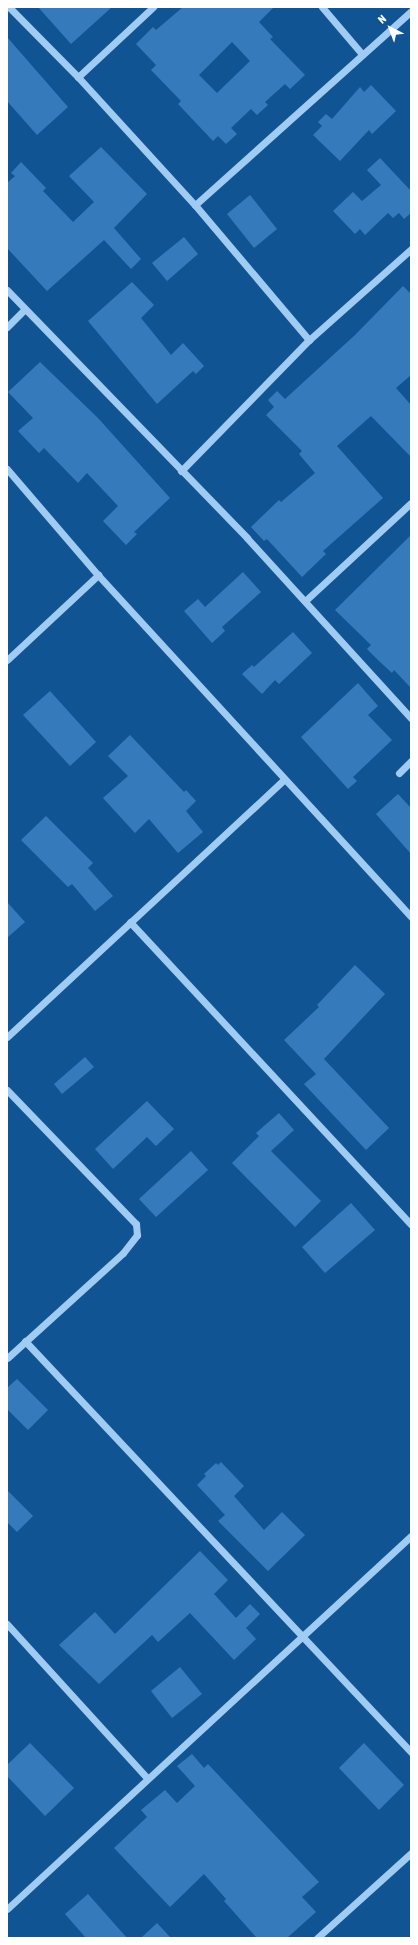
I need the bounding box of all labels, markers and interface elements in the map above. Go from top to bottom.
north arrow [370,8,410,48]
text: N [376,12,388,26]

